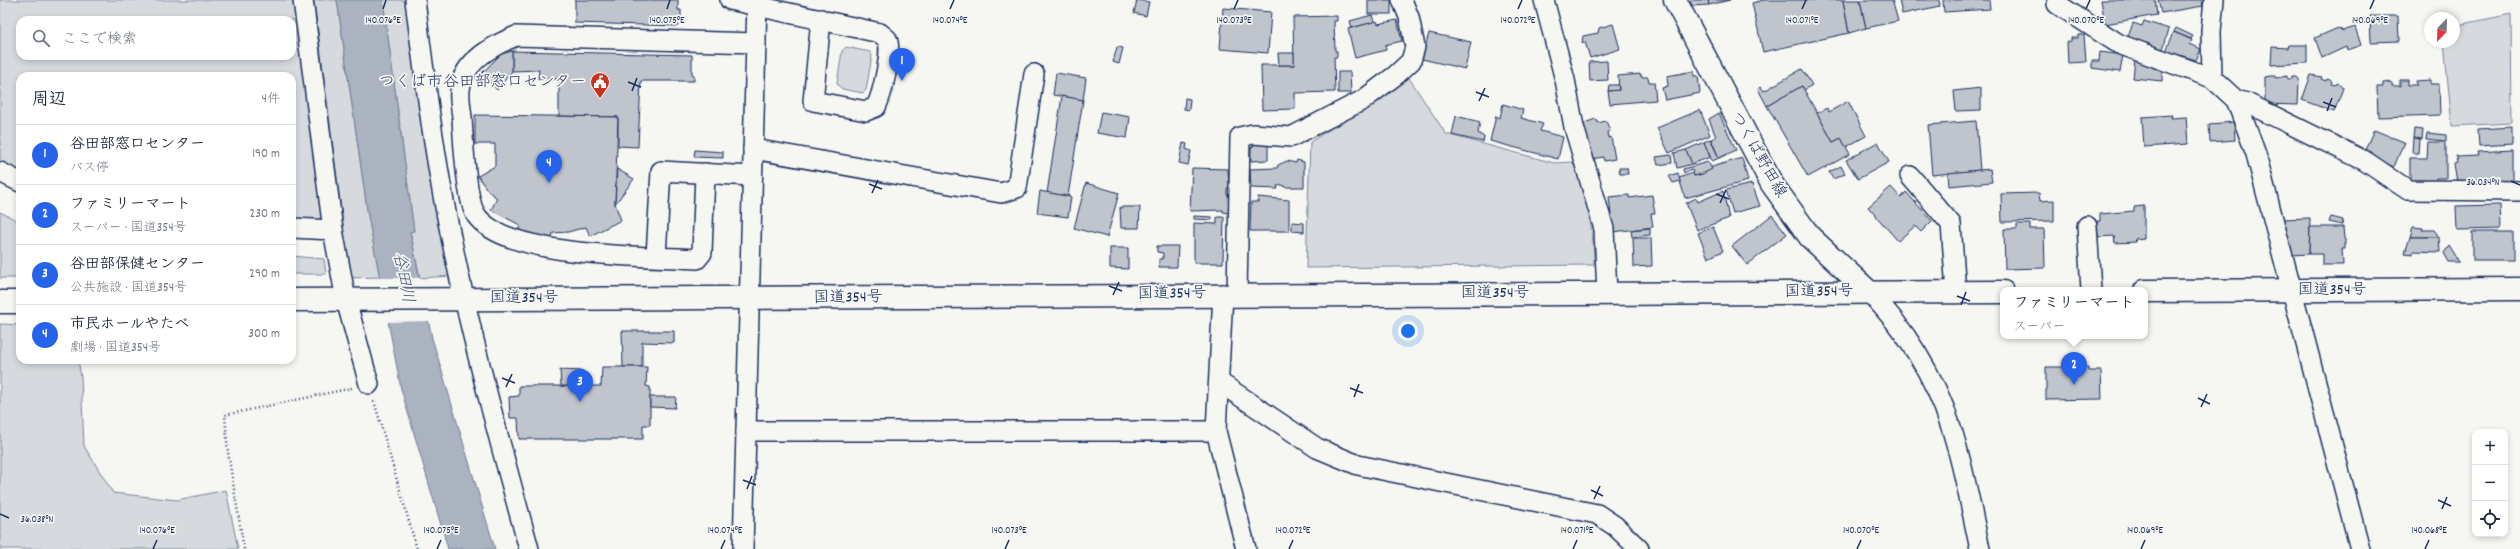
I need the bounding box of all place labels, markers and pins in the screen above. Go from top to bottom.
pin: 1 [889,48,915,81]
place label: つくば市谷田部窓口センター [379,71,586,94]
public building icon: つくば市谷田部窓口センター [589,71,611,99]
pin: 4 [536,150,562,183]
pin: 2 [2061,352,2087,385]
pin: 3 [567,369,593,402]

